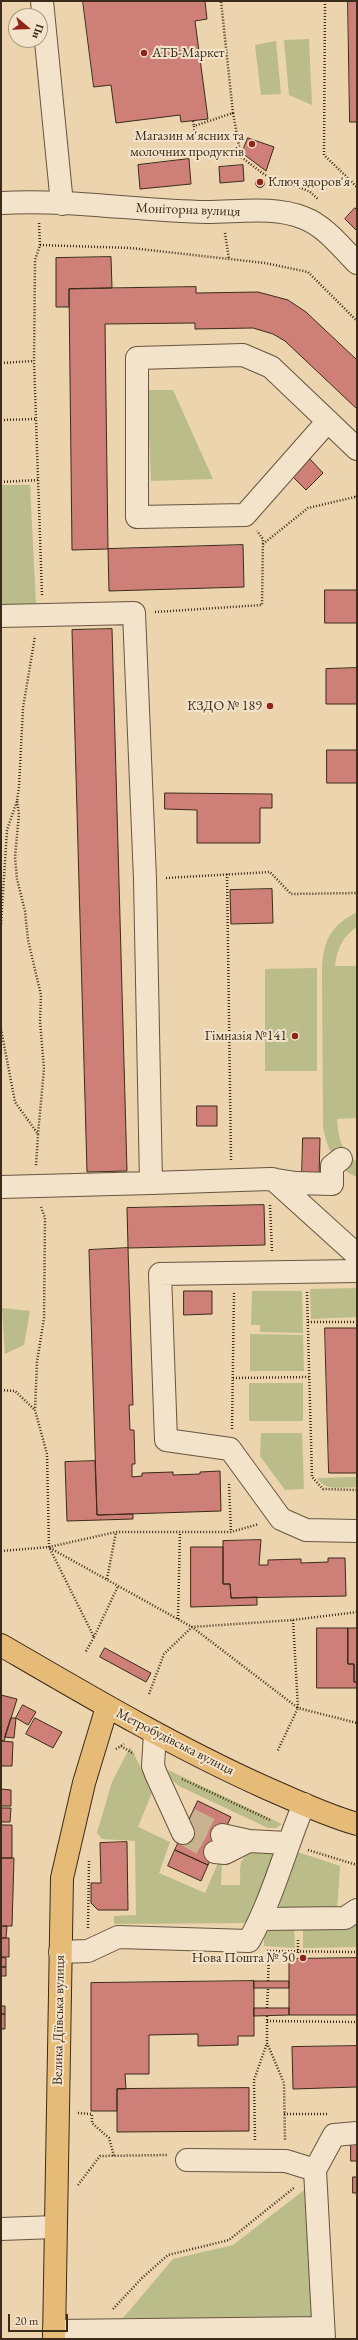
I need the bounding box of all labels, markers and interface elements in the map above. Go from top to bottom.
north arrow [8,8,48,48]
text: Пн [29,22,47,41]
place label: АТБ-Маркет [152,45,225,61]
marker: АТБ-Маркет [139,48,149,58]
place label: Магазин м'ясних та молочних продуктів [130,128,244,160]
marker: Магазин м'ясних та молочних продуктів [247,139,257,149]
place label: Ключ здоров'я [268,174,350,190]
marker: Ключ здоров'я [255,177,265,187]
street label: Моніторна вулиця [135,200,241,220]
place label: КЗДО № 189 [187,698,262,714]
marker: КЗДО № 189 [265,701,275,711]
place label: Гімназія №141 [205,1028,287,1044]
marker: Гімназія №141 [290,1031,300,1041]
street label: Метробудівська вулиця [113,1705,237,1779]
place label: Нова Пошта № 50 [192,1950,295,1966]
marker: Нова Пошта № 50 [298,1953,308,1963]
street label: Велика Діївська вулиця [49,1955,69,2085]
scale bar [10,2306,70,2332]
text: 20 m [15,2313,38,2329]

